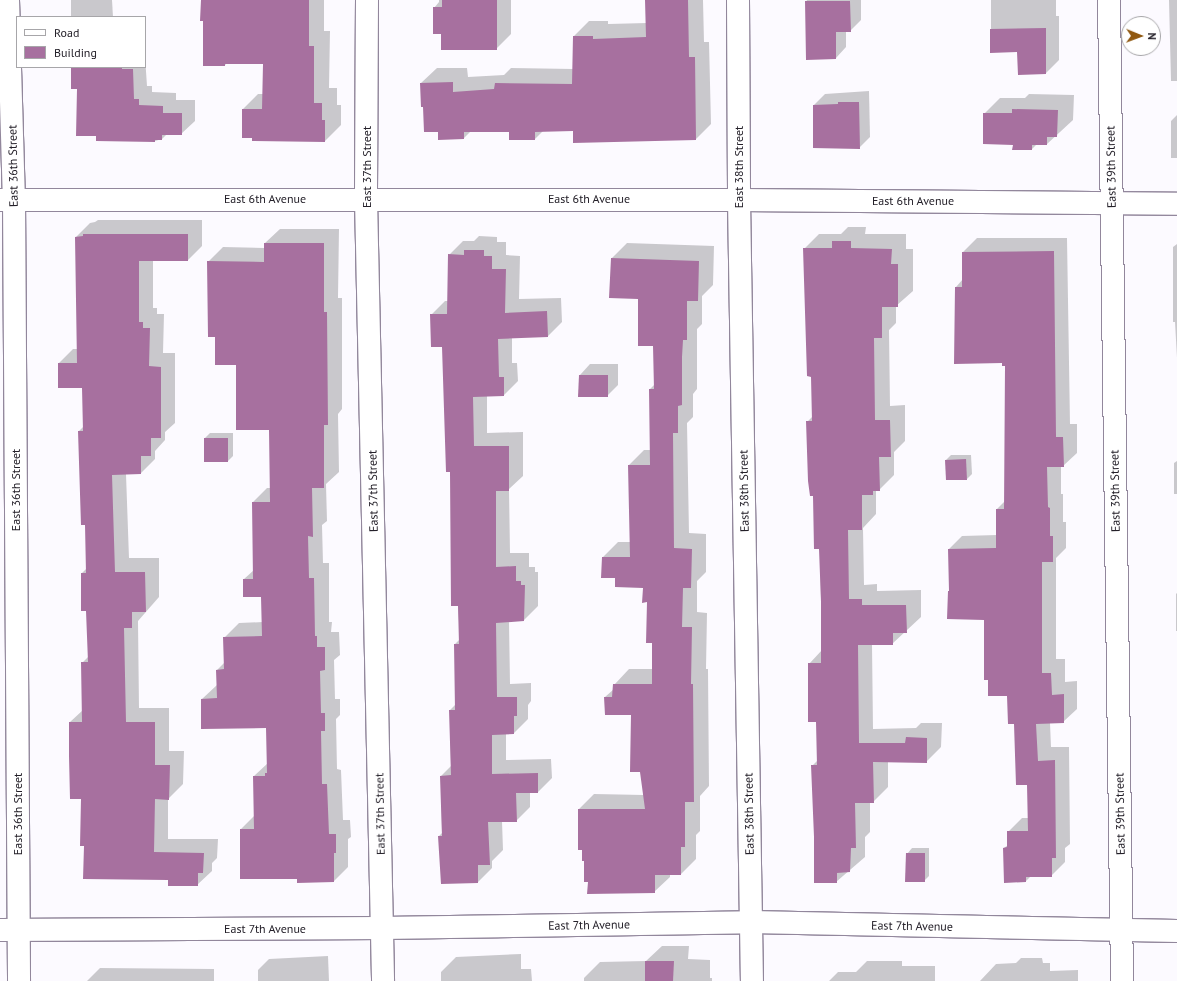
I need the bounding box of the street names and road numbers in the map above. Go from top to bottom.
street label: East 36th Street [5,125,21,207]
street label: East 37th Street [360,126,374,208]
street label: East 38th Street [732,126,746,208]
street label: East 39th Street [1103,126,1119,208]
street label: East 6th Avenue [224,192,306,206]
street label: East 6th Avenue [548,192,630,206]
street label: East 6th Avenue [872,194,954,208]
street label: East 36th Street [9,449,23,531]
street label: East 37th Street [365,450,381,532]
street label: East 38th Street [736,450,752,532]
street label: East 39th Street [1107,450,1123,532]
street label: East 36th Street [11,773,25,855]
street label: East 37th Street [372,773,388,855]
street label: East 38th Street [741,773,757,855]
street label: East 39th Street [1112,773,1128,855]
street label: East 7th Avenue [548,917,630,933]
street label: East 7th Avenue [871,918,953,934]
street label: East 7th Avenue [224,922,306,936]

